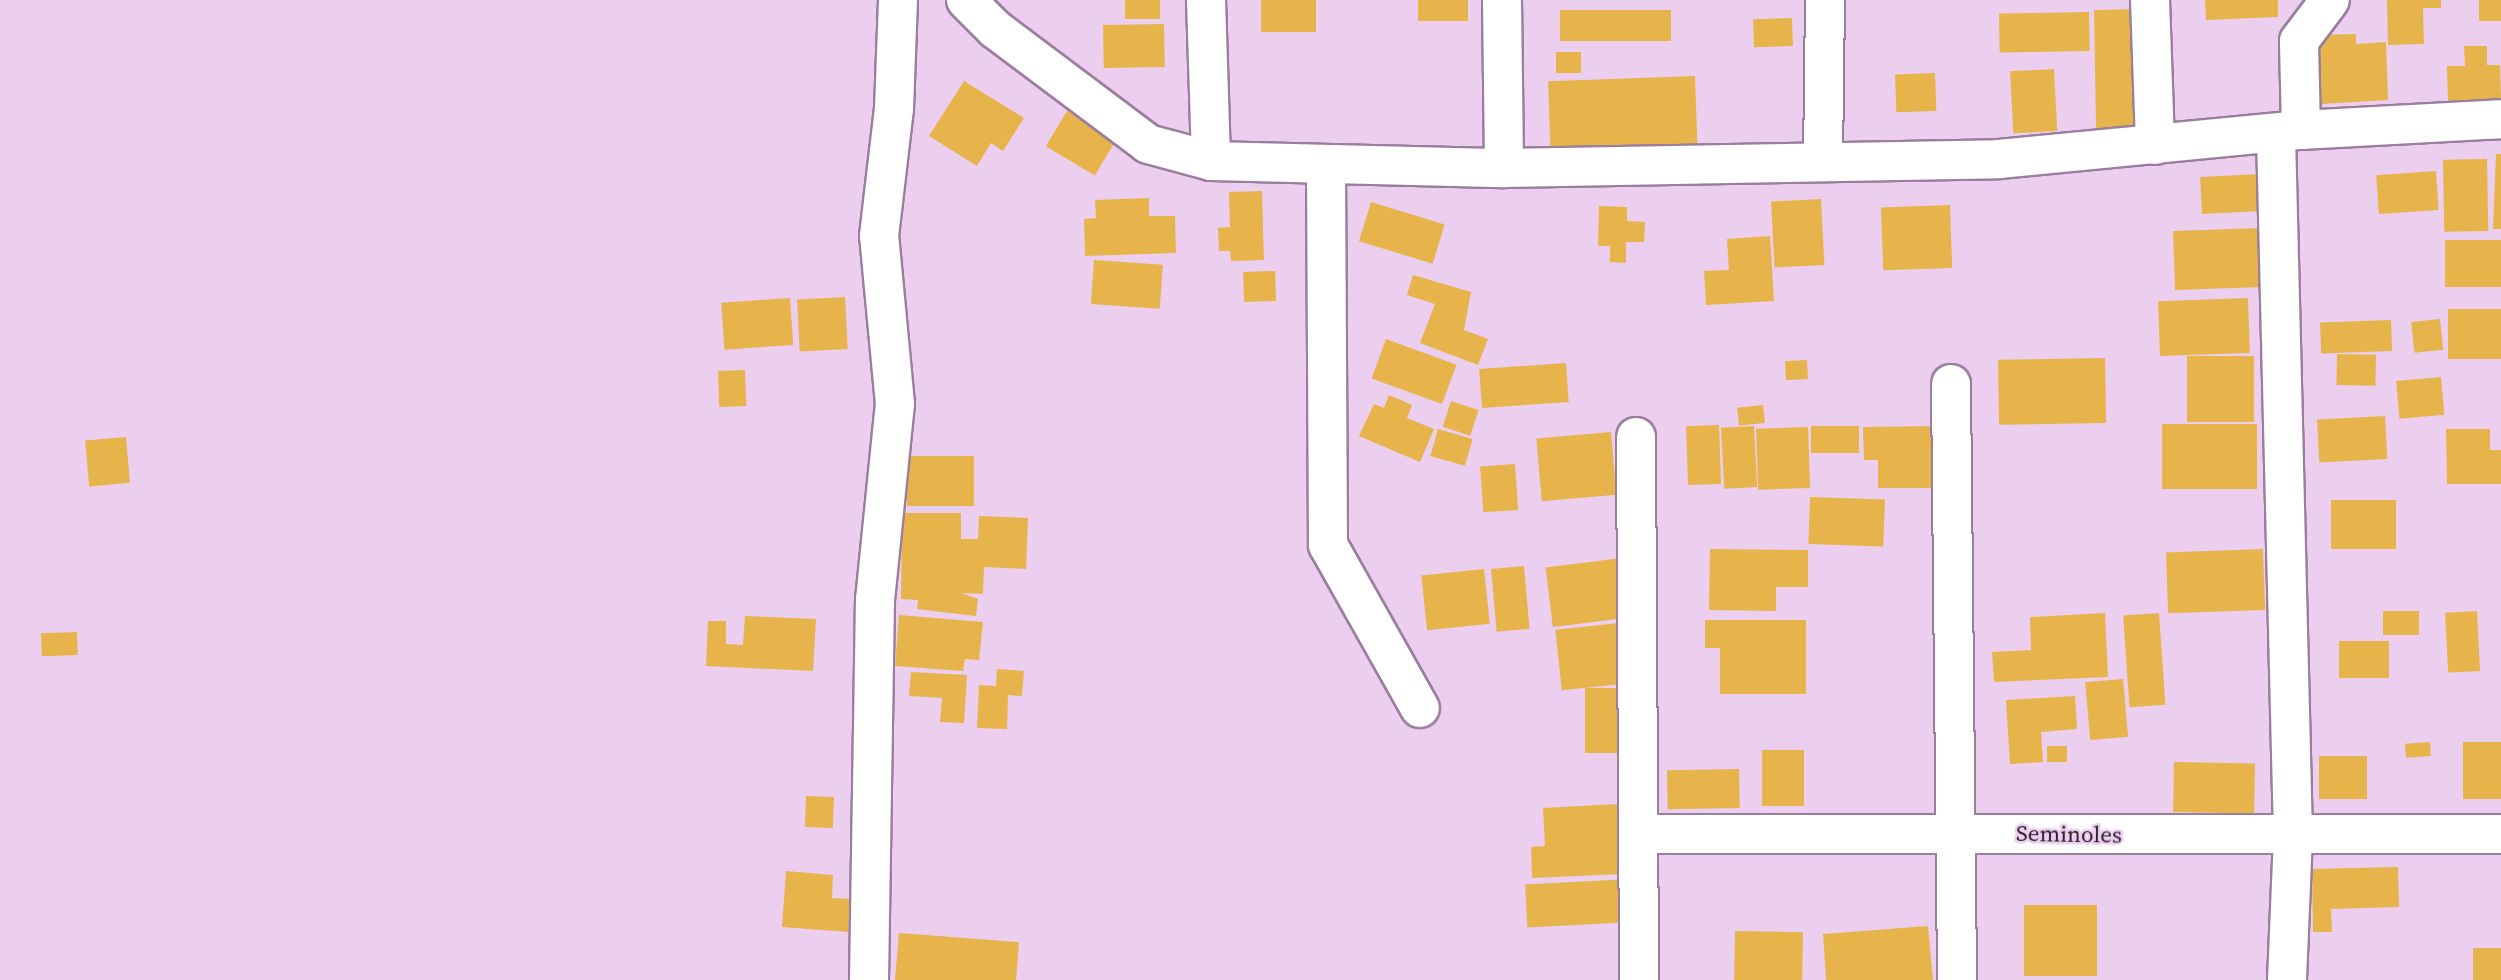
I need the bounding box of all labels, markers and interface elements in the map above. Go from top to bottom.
street label: Seminoles [2016,819,2122,849]

